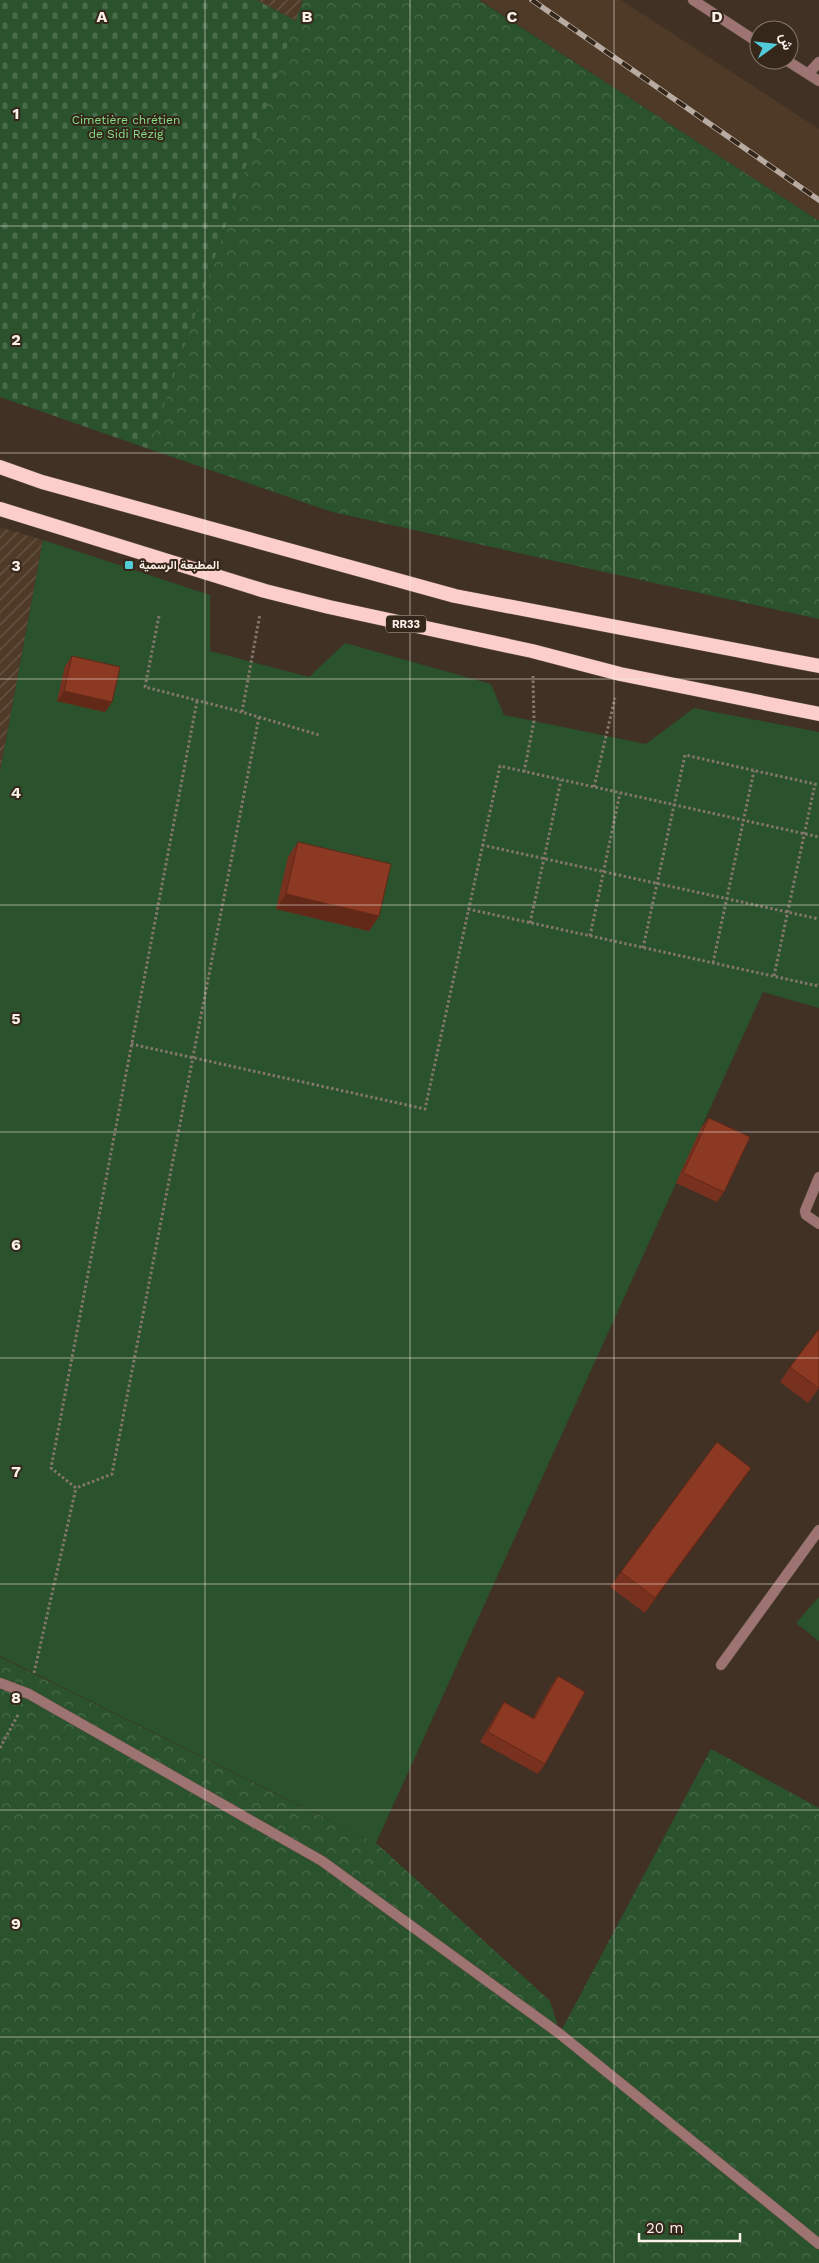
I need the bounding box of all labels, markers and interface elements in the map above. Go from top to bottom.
text: A [97,7,108,26]
text: B [302,7,313,26]
text: C [507,7,518,26]
text: D [711,7,723,26]
north arrow [749,20,799,70]
text: ش [776,31,797,52]
text: 1 [13,104,19,123]
park label: Cimetière chrétien de Sidi Rézig [72,113,180,141]
text: 2 [11,330,21,349]
text: 3 [11,556,21,575]
place label: المطبعة الرسمية [139,558,219,573]
marker: المطبعة الرسمية [123,559,135,571]
road number: RR33 [386,616,426,632]
text: 4 [11,783,21,802]
text: 5 [11,1009,21,1028]
text: 6 [11,1235,21,1254]
text: 7 [11,1462,21,1481]
text: 8 [11,1688,21,1707]
text: 9 [11,1914,21,1933]
scale bar [639,2210,740,2242]
text: 20 m [646,2219,684,2237]

